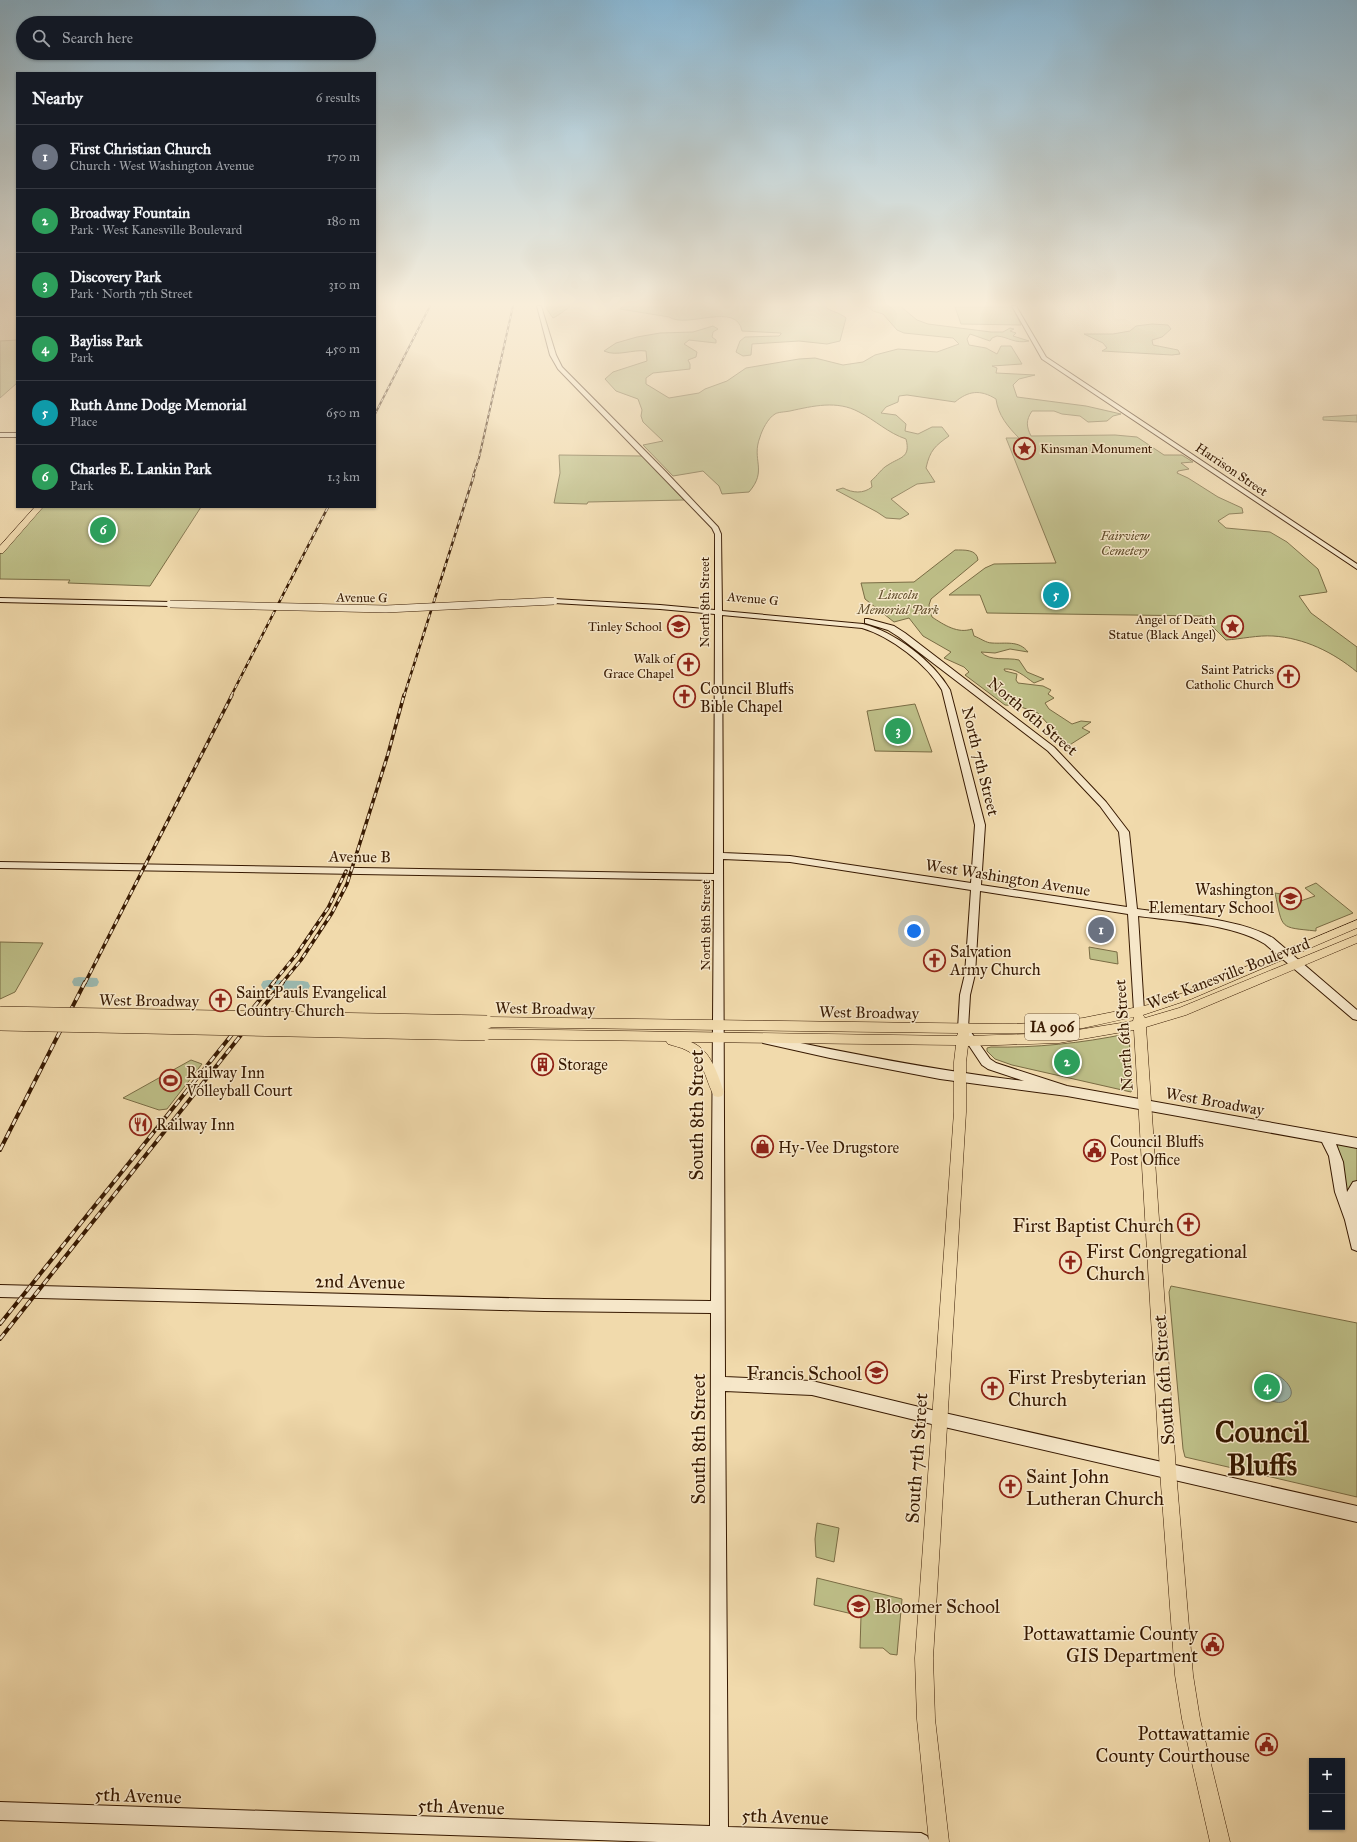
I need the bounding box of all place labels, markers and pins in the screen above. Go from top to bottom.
place icon: Kinsman Monument [1011,435,1037,461]
place label: Kinsman Monument [1040,441,1153,457]
pin: 6 [90,515,116,545]
pin: 5 [1043,580,1069,610]
place label: Angel of Death Statue (Black Angel) [1109,612,1217,643]
school or university icon: Tinley School [665,613,691,639]
place icon: Angel of Death Statue (Black Angel) [1219,613,1245,639]
place label: Tinley School [588,619,662,635]
place label: Walk of Grace Chapel [603,651,677,682]
church icon: Walk of Grace Chapel [676,652,702,678]
place label: Saint Patricks Catholic Church [1185,662,1275,693]
church icon: Saint Patricks Catholic Church [1276,663,1302,689]
place label: Council Bluffs Bible Chapel [700,679,794,716]
church icon: Council Bluffs Bible Chapel [672,684,698,710]
pin: 3 [885,716,911,746]
place label: Washington Elementary School [1148,880,1275,917]
school or university icon: Washington Elementary School [1277,885,1303,911]
pin: 1 [1088,915,1114,945]
place label: Salvation Army Church [949,942,1041,979]
church icon: Salvation Army Church [921,947,947,973]
place label: Saint Pauls Evangelical Country Church [236,983,387,1020]
church icon: Saint Pauls Evangelical Country Church [207,988,233,1014]
pin: 2 [1054,1047,1080,1077]
building icon: Storage [529,1051,555,1077]
place label: Storage [558,1055,608,1075]
place label: Railway Inn Volleyball Court [185,1063,293,1100]
sports icon: Railway Inn Volleyball Court [158,1068,184,1094]
restaurant icon: Railway Inn [128,1111,154,1137]
place label: Railway Inn [156,1115,235,1134]
place label: Council Bluffs Post Office [1110,1132,1204,1169]
shop icon: Hy-Vee Drugstore [750,1134,776,1160]
public building icon: Council Bluffs Post Office [1082,1137,1108,1163]
place label: Hy-Vee Drugstore [778,1138,900,1158]
church icon: First Baptist Church [1176,1212,1202,1238]
place label: First Baptist Church [1013,1214,1174,1237]
place label: First Congregational Church [1086,1240,1248,1285]
church icon: First Congregational Church [1057,1249,1083,1275]
school or university icon: Francis School [864,1360,890,1386]
place label: Francis School [746,1362,863,1385]
place label: First Presbyterian Church [1008,1366,1146,1411]
pin: 4 [1254,1372,1280,1402]
church icon: First Presbyterian Church [980,1375,1006,1401]
place label: Saint John Lutheran Church [1026,1465,1164,1510]
church icon: Saint John Lutheran Church [998,1474,1024,1500]
school or university icon: Bloomer School [845,1593,871,1619]
place label: Bloomer School [874,1595,1001,1618]
place label: Pottawattamie County GIS Department [1023,1622,1199,1667]
public building icon: Pottawattamie County GIS Department [1200,1631,1226,1657]
place label: Pottawattamie County Courthouse [1095,1722,1250,1767]
public building icon: Pottawattamie County Courthouse [1253,1731,1279,1757]

